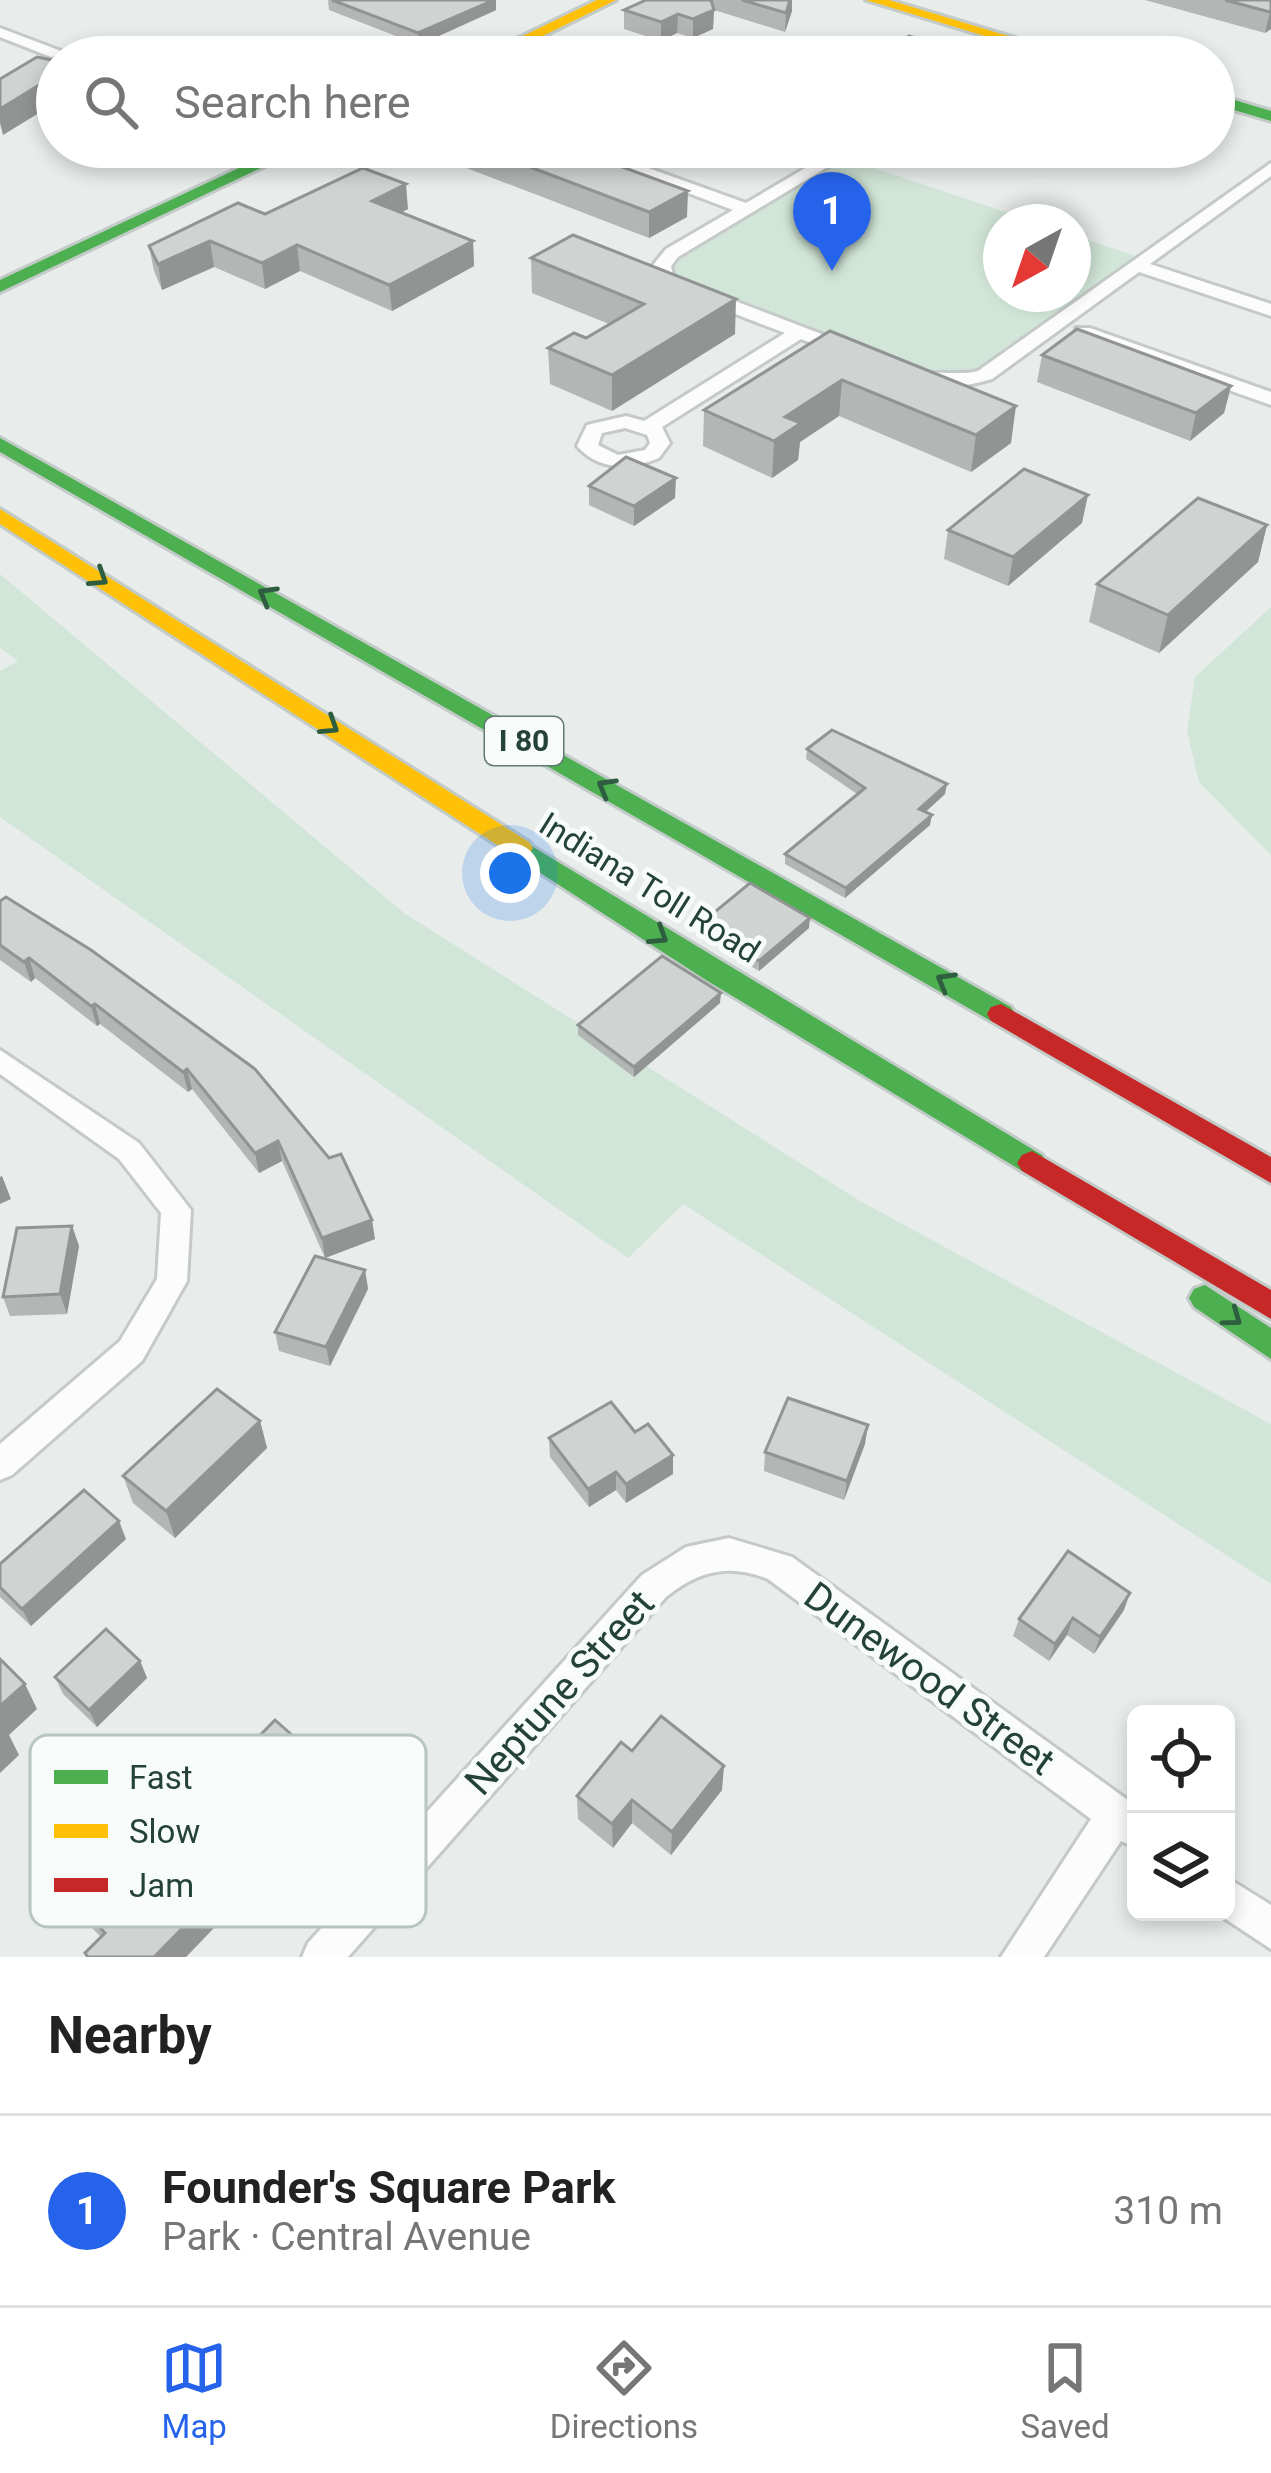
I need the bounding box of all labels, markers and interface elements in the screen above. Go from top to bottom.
search box [36,36,1235,168]
icon: search [78,69,144,135]
text: Search here [174,76,411,129]
pin: 1 [793,172,871,271]
north arrow [983,204,1091,312]
one-way arrow [85,564,107,586]
one-way arrow [258,586,279,609]
one-way arrow [317,712,339,734]
road number: I 80 [485,717,563,765]
one-way arrow [597,779,619,802]
street label: Indiana Toll Road [532,804,767,971]
your location [480,843,540,903]
one-way arrow [645,922,667,944]
one-way arrow [936,972,958,995]
one-way arrow [1220,1304,1242,1326]
street label: Dunewood Street [795,1573,1063,1785]
street label: Neptune Street [456,1581,664,1804]
map controls [1127,1705,1235,1921]
button: locate [1127,1705,1235,1813]
legend [30,1735,426,1927]
text: Fast [129,1758,192,1797]
text: Slow [129,1812,200,1851]
button: layers [1127,1813,1235,1921]
text: Jam [129,1866,194,1905]
text: Nearby [48,2006,212,2065]
text: Founder's Square Park [162,2161,615,2214]
text: 1 [76,2188,98,2234]
text: 310 m [1113,2188,1223,2234]
text: Park · Central Avenue [162,2214,531,2260]
tab: Map [161,2335,227,2446]
tab: Directions [550,2335,698,2446]
tab: Saved [1021,2335,1110,2446]

